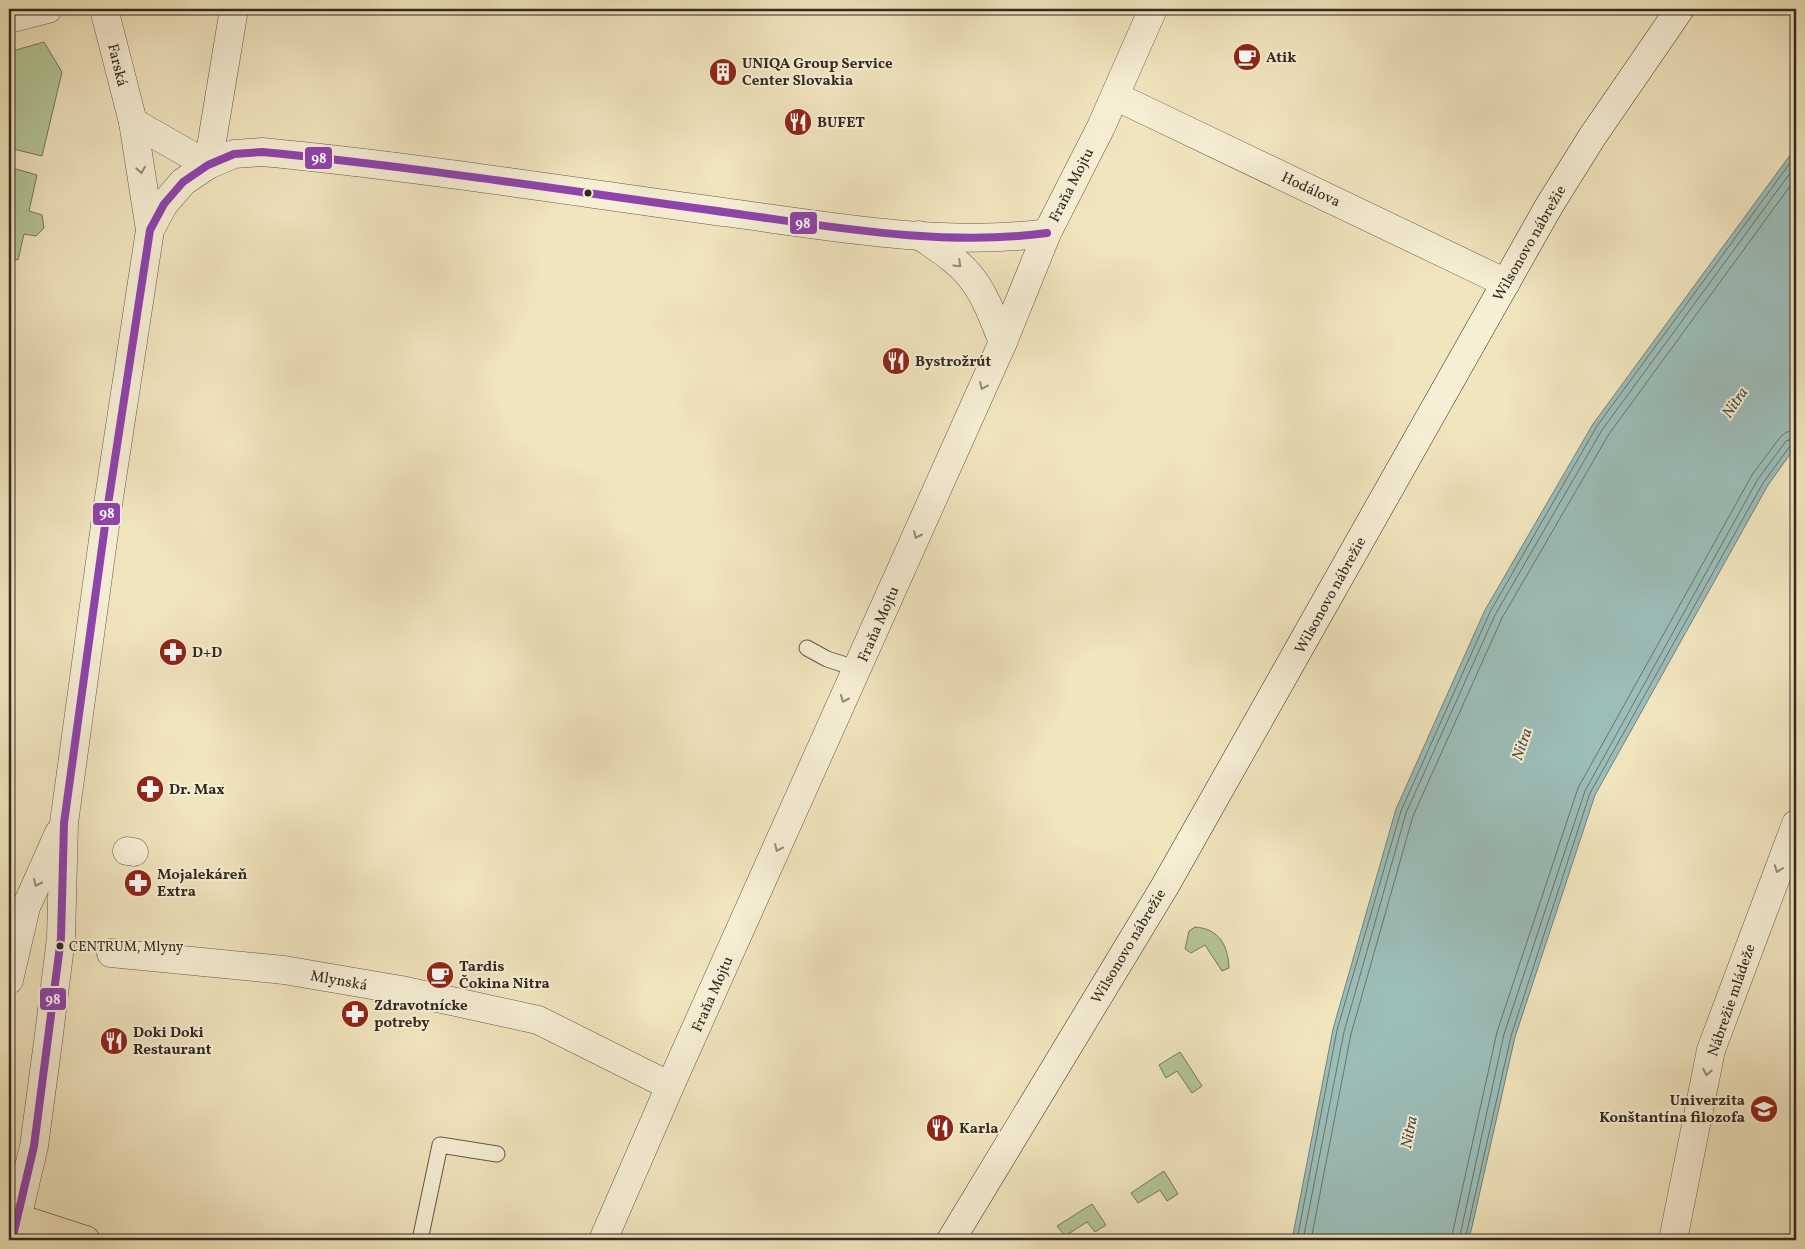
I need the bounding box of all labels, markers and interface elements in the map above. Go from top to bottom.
street label: Farská [101,42,132,89]
cafe icon: Atik [1232,42,1262,72]
place label: Atik [1266,48,1296,69]
place label: UNIQA Group Service Center Slovakia [742,54,893,92]
building icon: UNIQA Group Service Center Slovakia [708,57,738,87]
restaurant icon: BUFET [783,107,813,137]
place label: BUFET [817,113,865,134]
street label: Fraňa Mojtu [1045,145,1100,226]
line badge: 98 [304,146,333,170]
text: 98 [311,150,327,169]
one-way arrow [135,166,145,175]
street label: Hodálova [1277,168,1343,213]
street label: Wilsonovo nábrežie [1489,182,1572,306]
unlabelled marker [583,188,593,198]
line badge: 98 [789,211,818,235]
text: 98 [795,215,811,234]
one-way arrow [952,258,961,267]
restaurant icon: Bystrožrút [881,346,911,376]
place label: Bystrožrút [915,352,992,373]
one-way arrow [979,381,990,390]
water label: Nitra [1717,383,1754,423]
line badge: 98 [92,502,121,526]
text: 98 [99,505,115,524]
one-way arrow [913,530,924,539]
street label: Wilsonovo nábrežie [1290,533,1372,658]
street label: Fraňa Mojtu [853,583,905,666]
pharmacy icon: D+D [158,637,188,667]
place label: D+D [192,643,222,664]
one-way arrow [840,694,850,703]
water label: Nitra [1507,725,1539,764]
pharmacy icon: Dr. Max [135,774,165,804]
place label: Dr. Max [169,780,225,801]
one-way arrow [773,843,784,852]
one-way arrow [1774,864,1784,873]
place label: Mojalekáreň Extra [157,865,247,903]
pharmacy icon: Mojalekáreň Extra [123,868,153,898]
one-way arrow [32,878,43,887]
street label: Wilsonovo nábrežie [1087,885,1172,1008]
place label: CENTRUM, Mlyny [69,938,184,957]
marker: CENTRUM, Mlyny [55,941,65,951]
street label: Nábrežie mládeže [1703,941,1762,1060]
street label: Fraňa Mojtu [687,953,739,1036]
place label: Tardis Čokina Nitra [459,957,550,995]
cafe icon: Tardis Čokina Nitra [425,960,455,990]
street label: Mlynská [309,966,369,997]
line badge: 98 [39,987,67,1011]
text: 98 [45,991,61,1010]
place label: Zdravotnícke potreby [374,996,468,1034]
pharmacy icon: Zdravotnícke potreby [340,999,370,1029]
place label: Doki Doki Restaurant [133,1023,212,1061]
restaurant icon: Doki Doki Restaurant [99,1026,129,1056]
one-way arrow [1702,1067,1713,1076]
place label: Univerzita Konštantína filozofa [1599,1091,1745,1129]
school or university icon: Univerzita Konštantína filozofa [1749,1094,1779,1124]
restaurant icon: Karla [925,1113,955,1143]
water label: Nitra [1396,1114,1424,1151]
place label: Karla [959,1119,998,1140]

